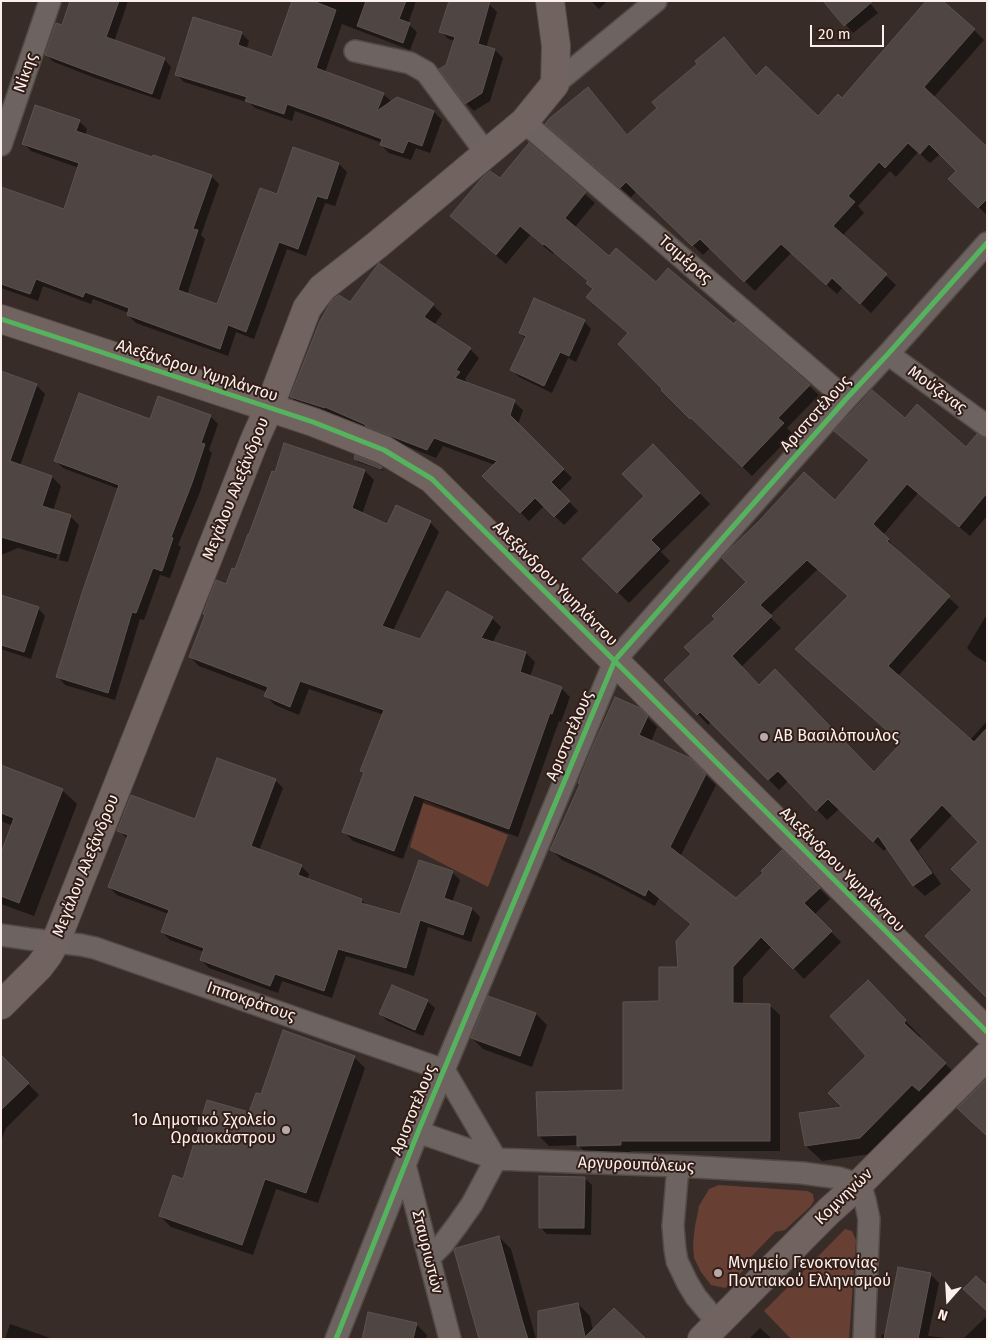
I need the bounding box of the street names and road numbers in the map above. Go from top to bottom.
street label: Νίκης [10,51,42,95]
street label: Τσιμέρας [654,232,716,288]
street label: Αλεξάνδρου Υψηλάντου [114,336,280,406]
street label: Μούζενας [904,362,970,418]
street label: Αριστοτέλους [777,372,855,456]
street label: Μεγάλου Αλεξάνδρου [199,415,273,563]
street label: Αλεξάνδρου Υψηλάντου [488,517,622,651]
street label: Αριστοτέλους [542,688,598,784]
street label: Μεγάλου Αλεξάνδρου [49,792,123,940]
street label: Αλεξάνδρου Υψηλάντου [775,803,909,937]
street label: Ιπποκράτους [204,978,298,1026]
street label: Αριστοτέλους [387,1062,441,1158]
street label: Αργυρουπόλεως [578,1153,694,1177]
street label: Κομνηνών [811,1165,877,1229]
street label: Σταυριωτών [407,1208,447,1296]

